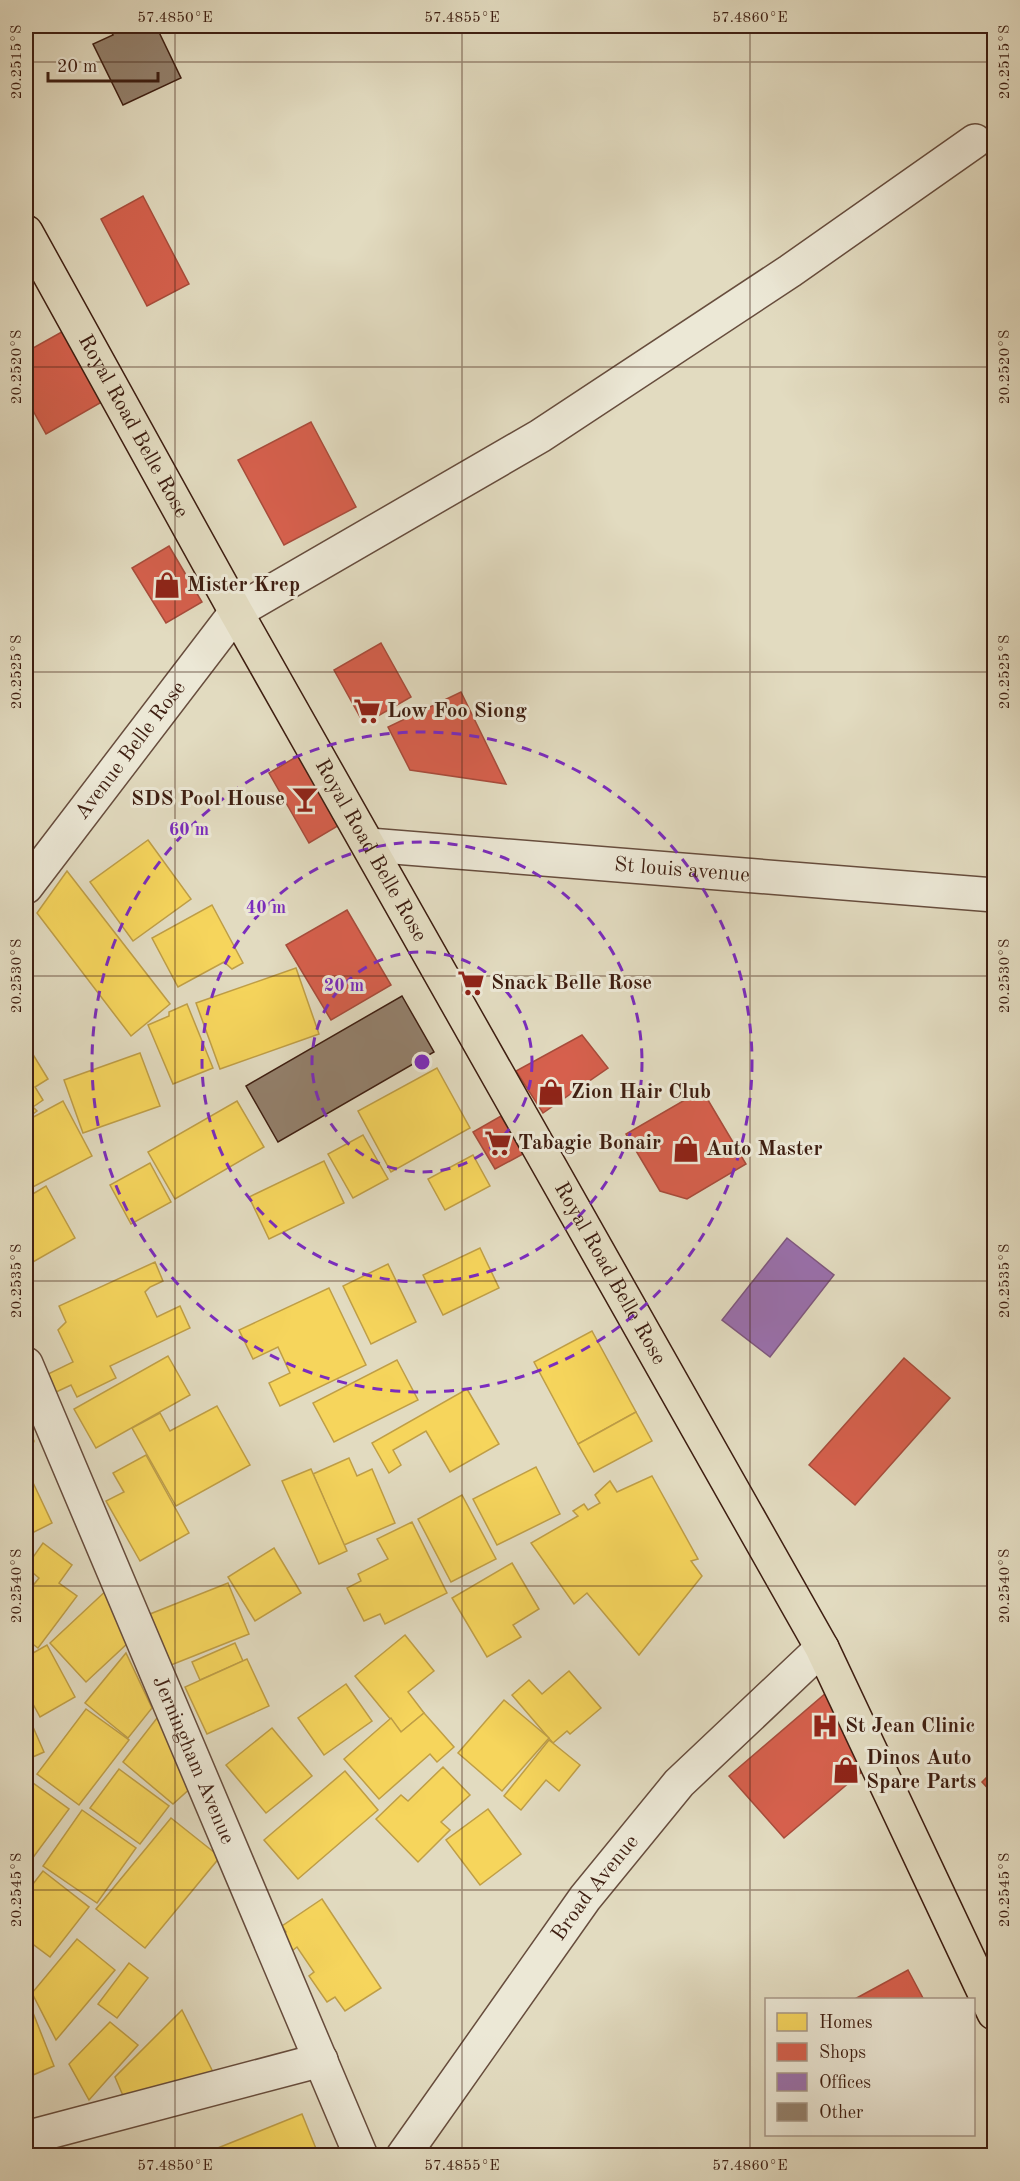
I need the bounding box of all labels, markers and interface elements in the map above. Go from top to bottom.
text: 57.4850°E [137,11,213,26]
text: 57.4855°E [424,11,500,26]
text: 57.4860°E [712,11,788,26]
text: 20.2515°S [10,25,25,99]
text: 20.2515°S [998,25,1013,99]
scale bar [48,45,158,83]
text: 20 m [57,58,97,76]
text: 20.2520°S [10,330,25,404]
text: 20.2520°S [998,330,1013,404]
street label: Royal Road Belle Rose [74,331,192,521]
shop icon: Mister Krep [152,570,182,600]
place label: Mister Krep [187,575,300,596]
text: 20.2525°S [10,635,25,709]
text: 20.2525°S [998,635,1013,709]
street label: Avenue Belle Rose [71,677,190,823]
supermarket icon: Low Foo Siong [352,696,382,726]
place label: Low Foo Siong [387,701,527,722]
street label: Royal Road Belle Rose [311,756,431,945]
bar icon: SDS Pool House [290,784,320,814]
place label: SDS Pool House [131,789,285,810]
text: 60 m [169,821,209,839]
street label: St louis avenue [613,854,751,886]
text: 40 m [246,899,286,917]
text: 20.2530°S [10,939,25,1013]
text: 20.2530°S [998,939,1013,1013]
supermarket icon: Snack Belle Rose [456,968,486,998]
place label: Snack Belle Rose [491,973,652,994]
text: 20 m [324,977,364,995]
centre of rings [412,1052,432,1072]
shop icon: Zion Hair Club [536,1077,566,1107]
place label: Zion Hair Club [571,1082,711,1103]
supermarket icon: Tabagie Bonair [483,1128,513,1158]
place label: Tabagie Bonair [518,1133,661,1154]
shop icon: Auto Master [671,1134,701,1164]
place label: Auto Master [706,1139,823,1160]
street label: Royal Road Belle Rose [550,1179,670,1368]
text: 20.2535°S [10,1244,25,1318]
text: 20.2535°S [998,1244,1013,1318]
text: 20.2540°S [10,1549,25,1623]
text: 20.2540°S [998,1549,1013,1623]
street label: Jerningham Avenue [149,1673,238,1847]
hospital icon: St Jean Clinic [810,1711,840,1741]
place label: St Jean Clinic [845,1716,975,1737]
place label: Dinos Auto Spare Parts [866,1748,976,1793]
shop icon: Dinos Auto Spare Parts [831,1755,861,1785]
street label: Broad Avenue [548,1831,643,1944]
text: 20.2545°S [10,1853,25,1927]
text: 20.2545°S [998,1853,1013,1927]
legend [765,1998,975,2136]
text: Homes [819,2014,873,2032]
text: Shops [819,2044,866,2062]
text: Offices [819,2074,871,2092]
text: Other [819,2104,864,2122]
text: 57.4850°E [137,2159,213,2174]
text: 57.4855°E [424,2159,500,2174]
text: 57.4860°E [712,2159,788,2174]

